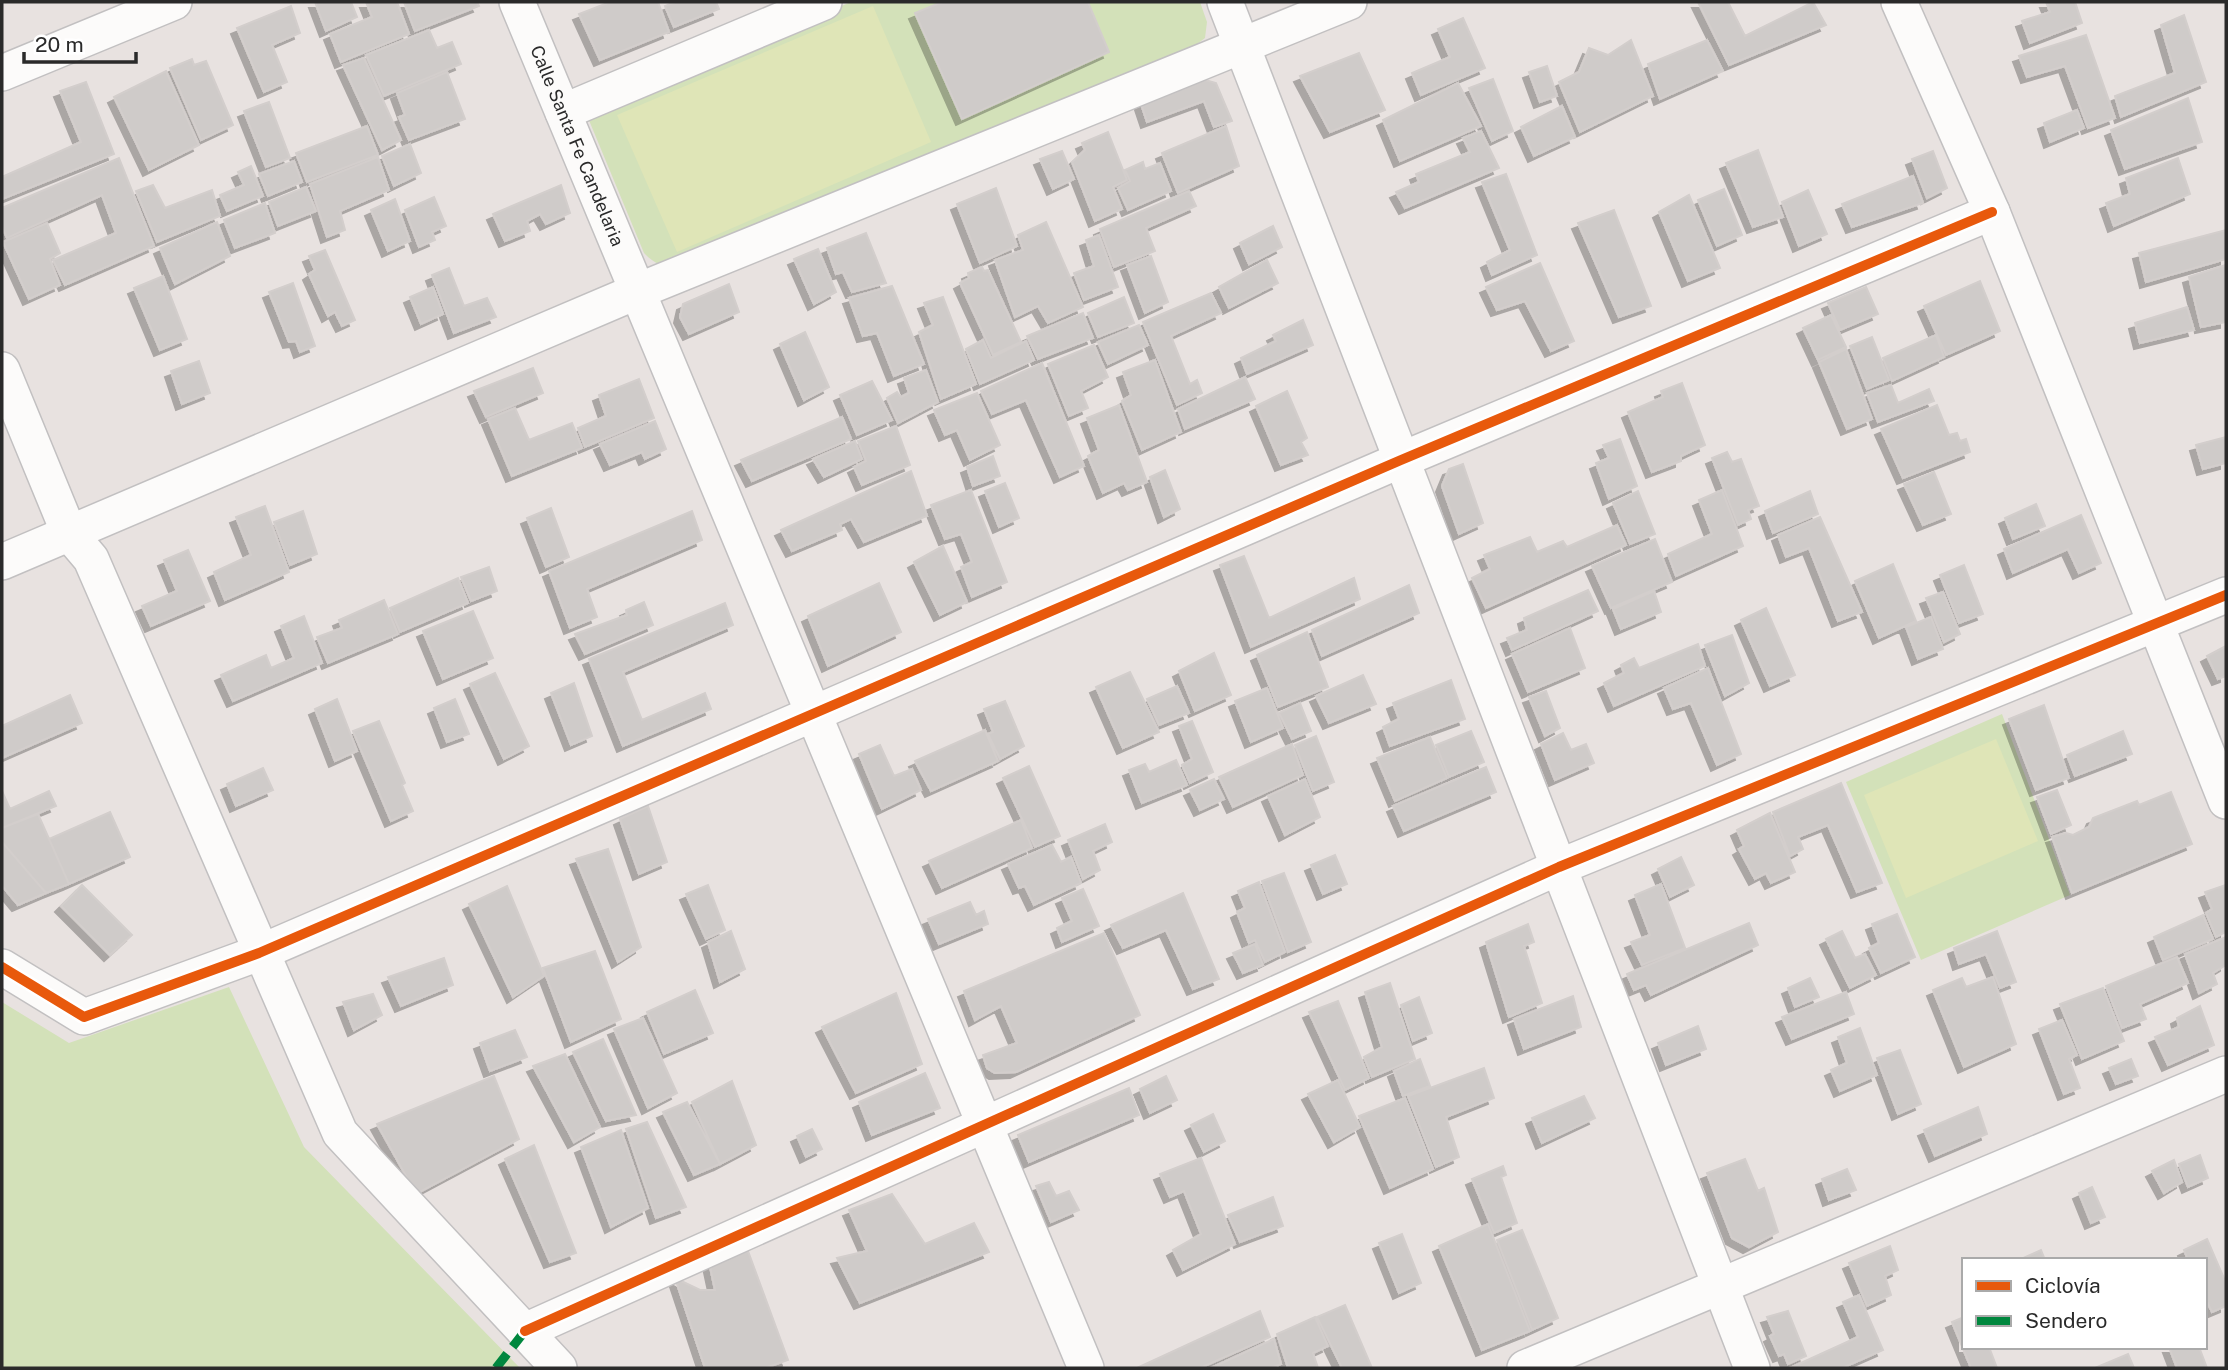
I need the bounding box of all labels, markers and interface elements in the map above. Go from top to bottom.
scale bar [24,21,136,65]
text: 20 m [35,32,84,57]
street label: Calle Santa Fe Candelaria [526,42,629,249]
legend [1962,1258,2207,1349]
text: Ciclovía [2025,1273,2101,1298]
text: Sendero [2025,1308,2107,1333]

